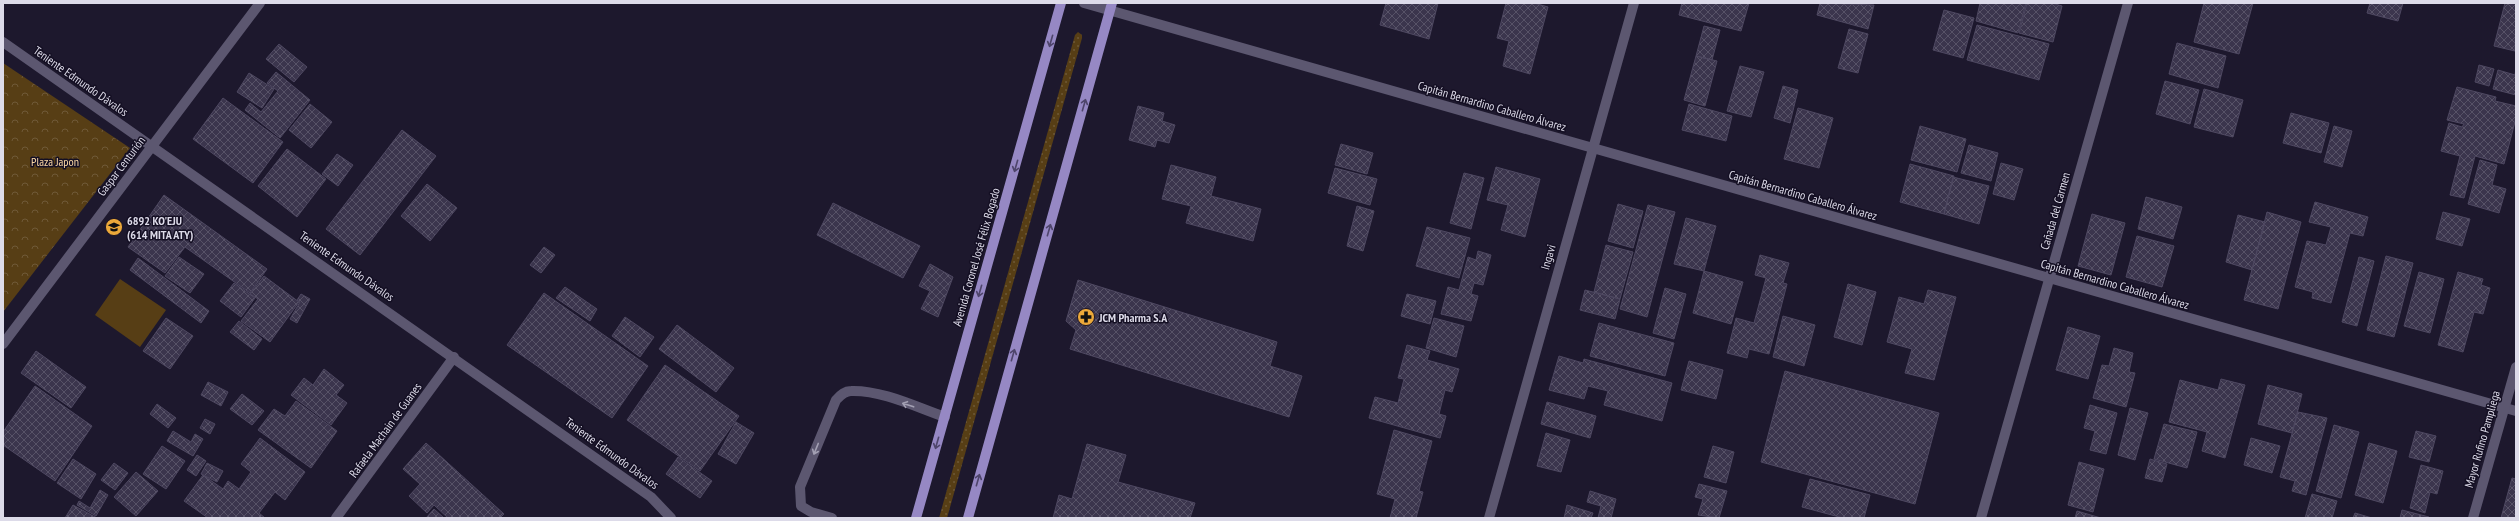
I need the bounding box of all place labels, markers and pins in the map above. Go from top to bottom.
place label: 6892 KO'EJU (614 MITA ATY) [127,213,193,242]
school or university icon: 6892 KO'EJU (614 MITA ATY) [104,217,124,237]
pharmacy icon: JCM Pharma S.A [1076,307,1096,327]
place label: JCM Pharma S.A [1098,310,1168,325]

